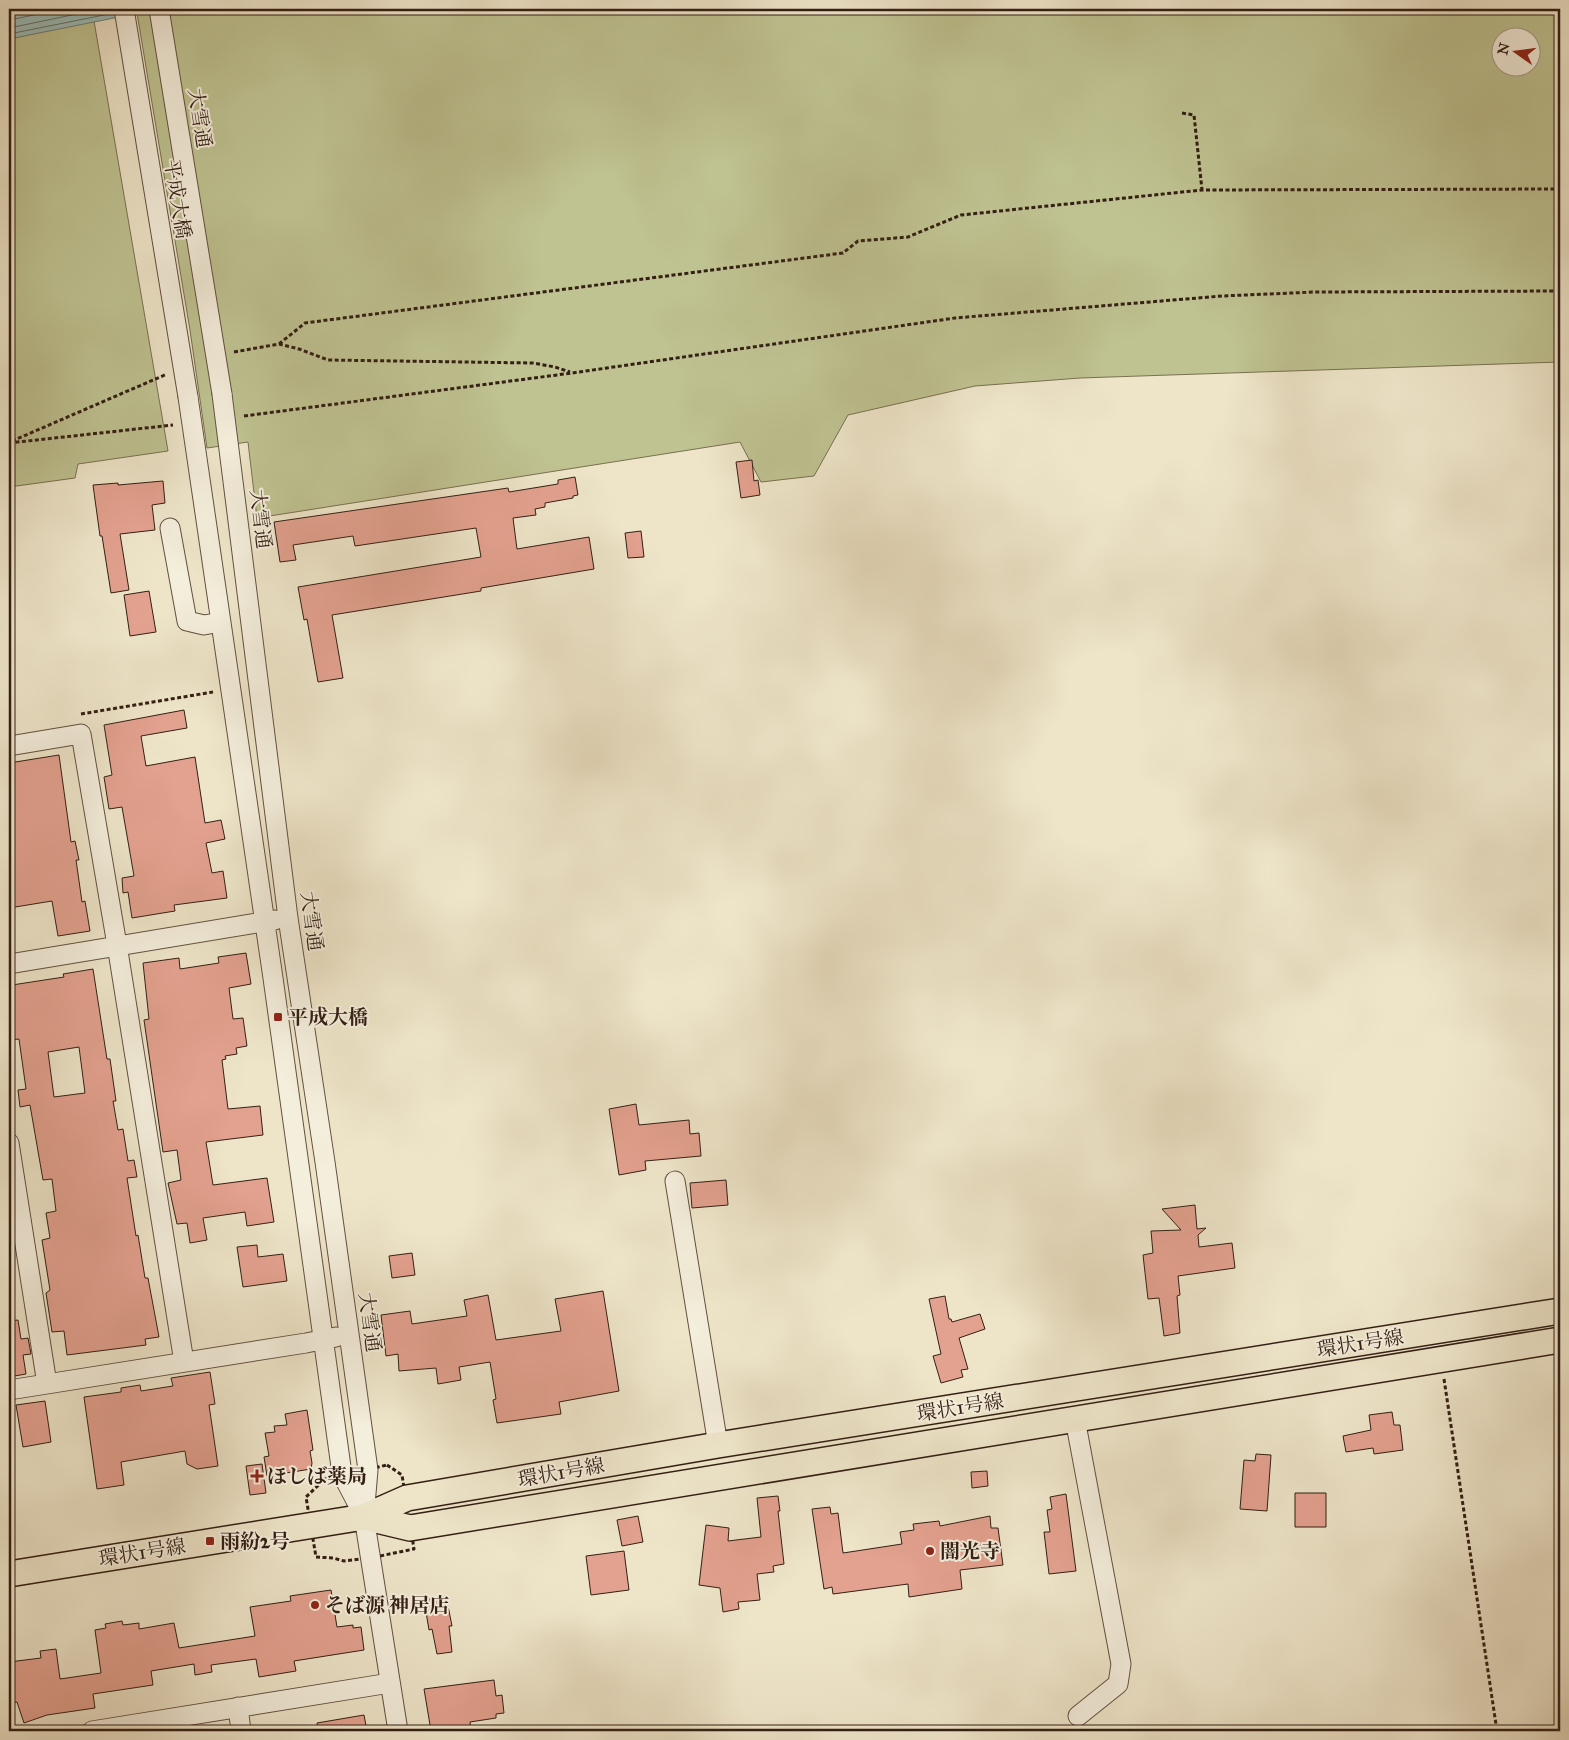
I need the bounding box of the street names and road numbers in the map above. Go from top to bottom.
street label: 大雪通 [183,86,217,150]
street label: 平成大橋 [160,158,196,240]
street label: 大雪通 [245,488,277,550]
street label: 大雪通 [296,890,328,952]
street label: 大雪通 [354,1291,386,1353]
street label: 環状1号線 [1315,1324,1405,1362]
street label: 環状1号線 [915,1388,1005,1426]
street label: 環状1号線 [516,1453,606,1491]
street label: 環状1号線 [97,1533,187,1571]

